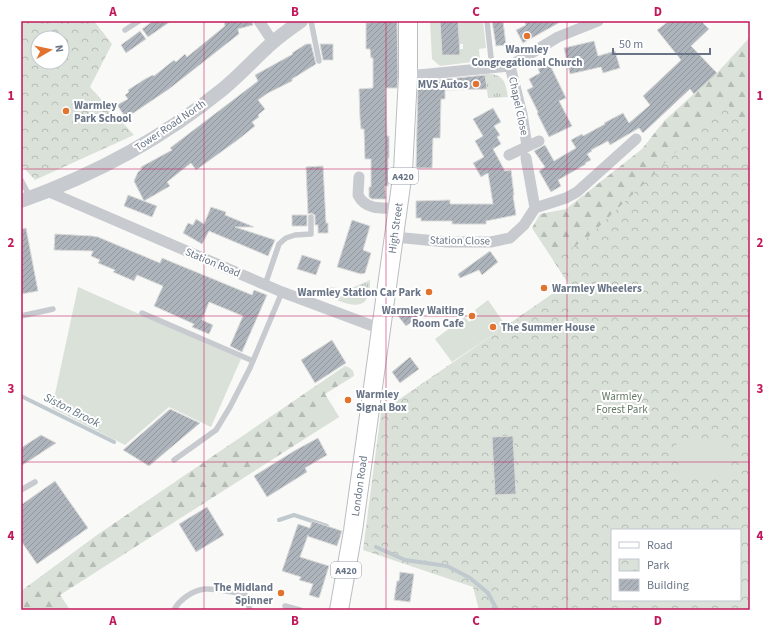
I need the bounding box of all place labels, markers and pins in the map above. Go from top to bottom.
marker: Warmley Congregational Church [522,31,532,41]
place label: Warmley Congregational Church [471,42,583,70]
place label: MVS Autos [418,77,468,92]
marker: MVS Autos [471,79,481,89]
place label: Warmley Park School [74,98,132,126]
marker: Warmley Park School [61,106,71,116]
place label: Warmley Wheelers [552,281,642,296]
marker: Warmley Wheelers [539,283,549,293]
place label: Warmley Station Car Park [297,285,421,300]
marker: Warmley Station Car Park [424,287,434,297]
place label: Warmley Waiting Room Cafe [382,303,464,331]
marker: Warmley Waiting Room Cafe [467,311,477,321]
place label: The Summer House [501,320,595,335]
marker: The Summer House [488,322,498,332]
place label: Warmley Signal Box [356,387,407,415]
marker: Warmley Signal Box [343,395,353,405]
place label: The Midland Spinner [213,580,274,608]
marker: The Midland Spinner [276,588,286,598]

